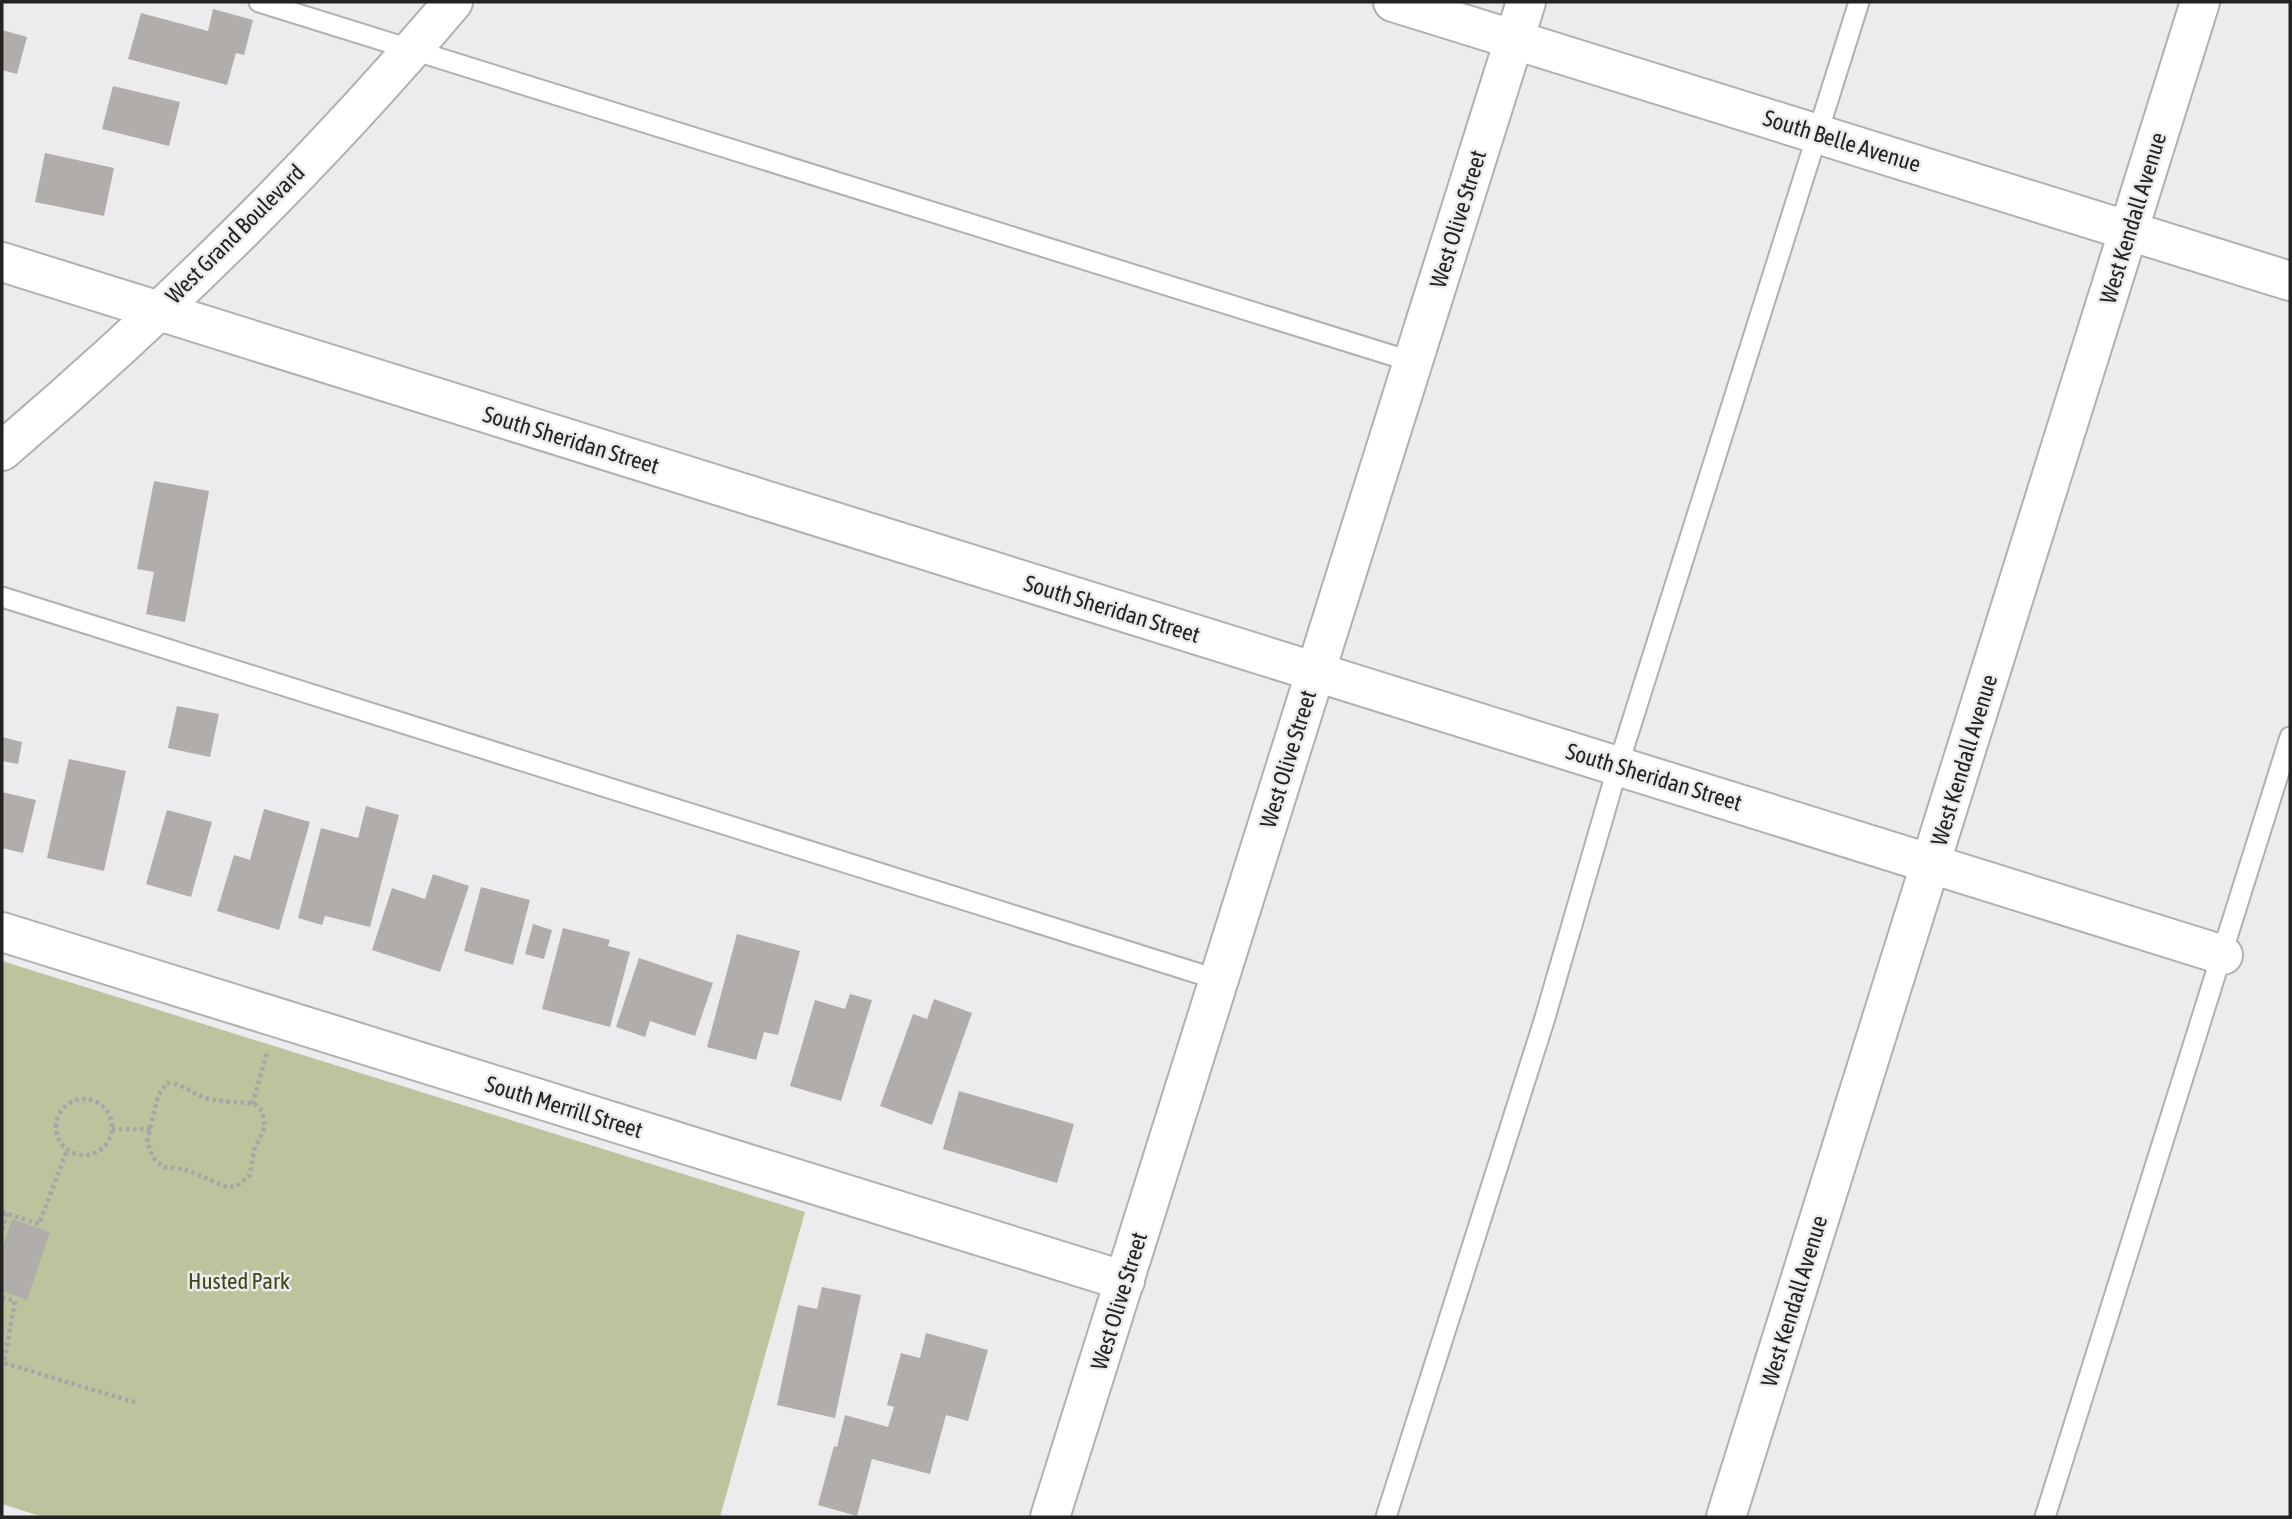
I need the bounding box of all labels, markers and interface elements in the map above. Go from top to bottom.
street label: South Belle Avenue [1760,105,1924,177]
street label: West Kendall Avenue [2095,129,2171,307]
street label: West Olive Street [1425,147,1491,291]
street label: West Grand Boulevard [160,159,310,309]
street label: South Sheridan Street [480,401,662,479]
street label: South Sheridan Street [1021,570,1203,648]
street label: West Kendall Avenue [1926,671,2002,849]
street label: West Olive Street [1255,687,1321,831]
street label: South Sheridan Street [1563,738,1745,816]
street label: South Merrill Street [482,1071,646,1143]
street label: West Kendall Avenue [1756,1212,1832,1390]
street label: West Olive Street [1086,1229,1152,1373]
park label: Husted Park [188,1268,290,1294]

